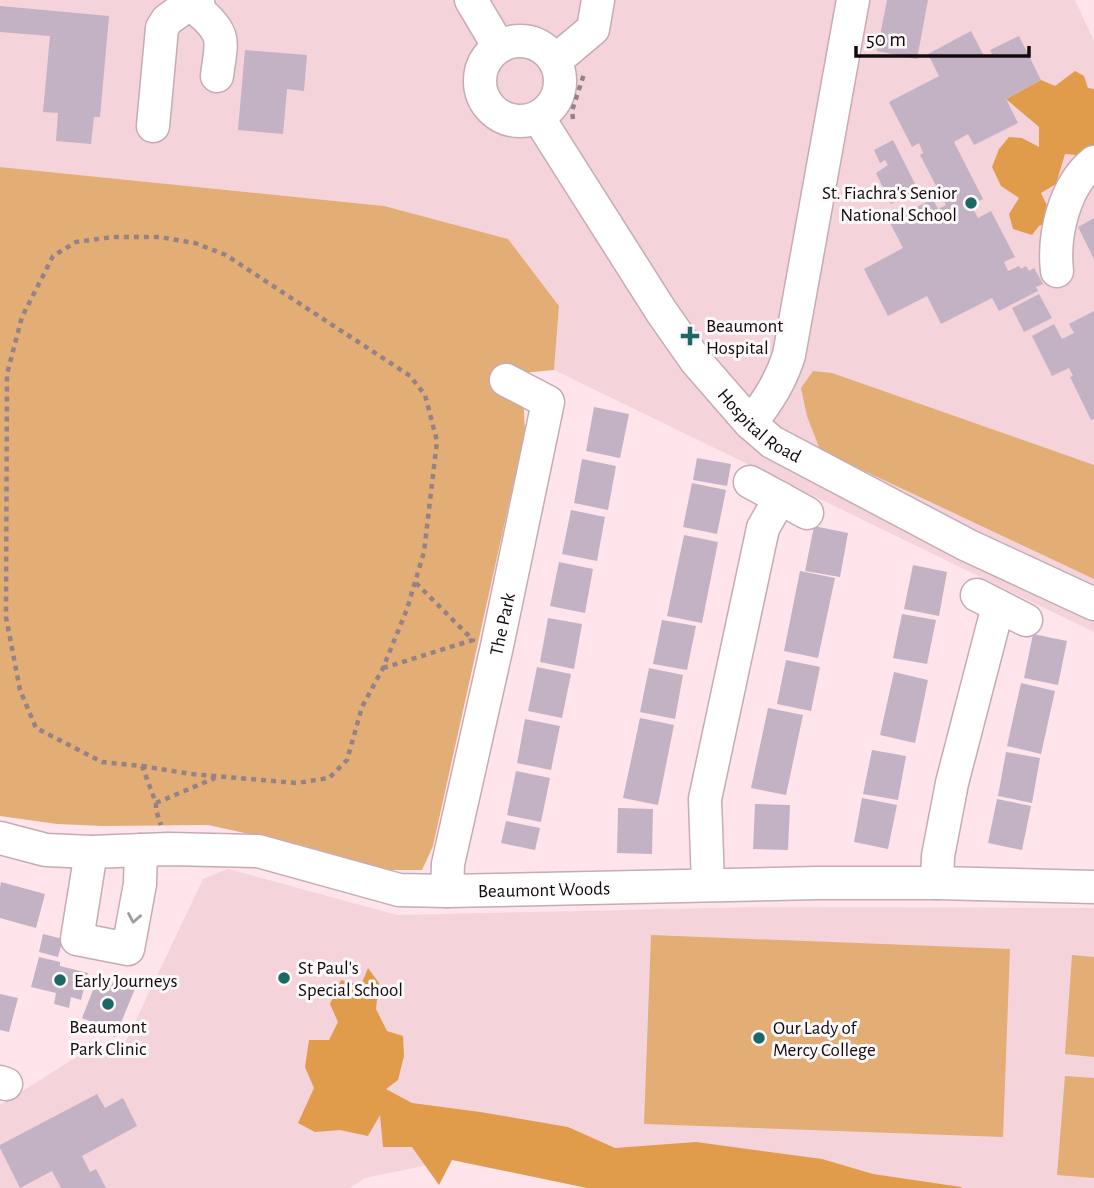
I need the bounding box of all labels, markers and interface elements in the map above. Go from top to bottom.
scale bar [856,14,1029,58]
text: 50 m [866,29,906,50]
place label: St. Fiachra's Senior National School [822,184,957,225]
marker: St. Fiachra's Senior National School [963,195,979,211]
place label: Beaumont Hospital [706,317,783,358]
marker: Beaumont Hospital [680,326,700,346]
street label: Hospital Road [714,385,804,467]
street label: The Park [487,591,519,658]
street label: Beaumont Woods [478,879,610,901]
one-way arrow [127,912,142,924]
place label: St Paul's Special School [298,959,403,1000]
marker: St Paul's Special School [276,970,292,986]
marker: Early Journeys [52,972,68,988]
place label: Early Journeys [74,972,178,991]
marker: Beaumont Park Clinic [100,996,116,1012]
place label: Beaumont Park Clinic [69,1018,147,1059]
place label: Our Lady of Mercy College [773,1019,876,1060]
marker: Our Lady of Mercy College [751,1030,767,1046]

